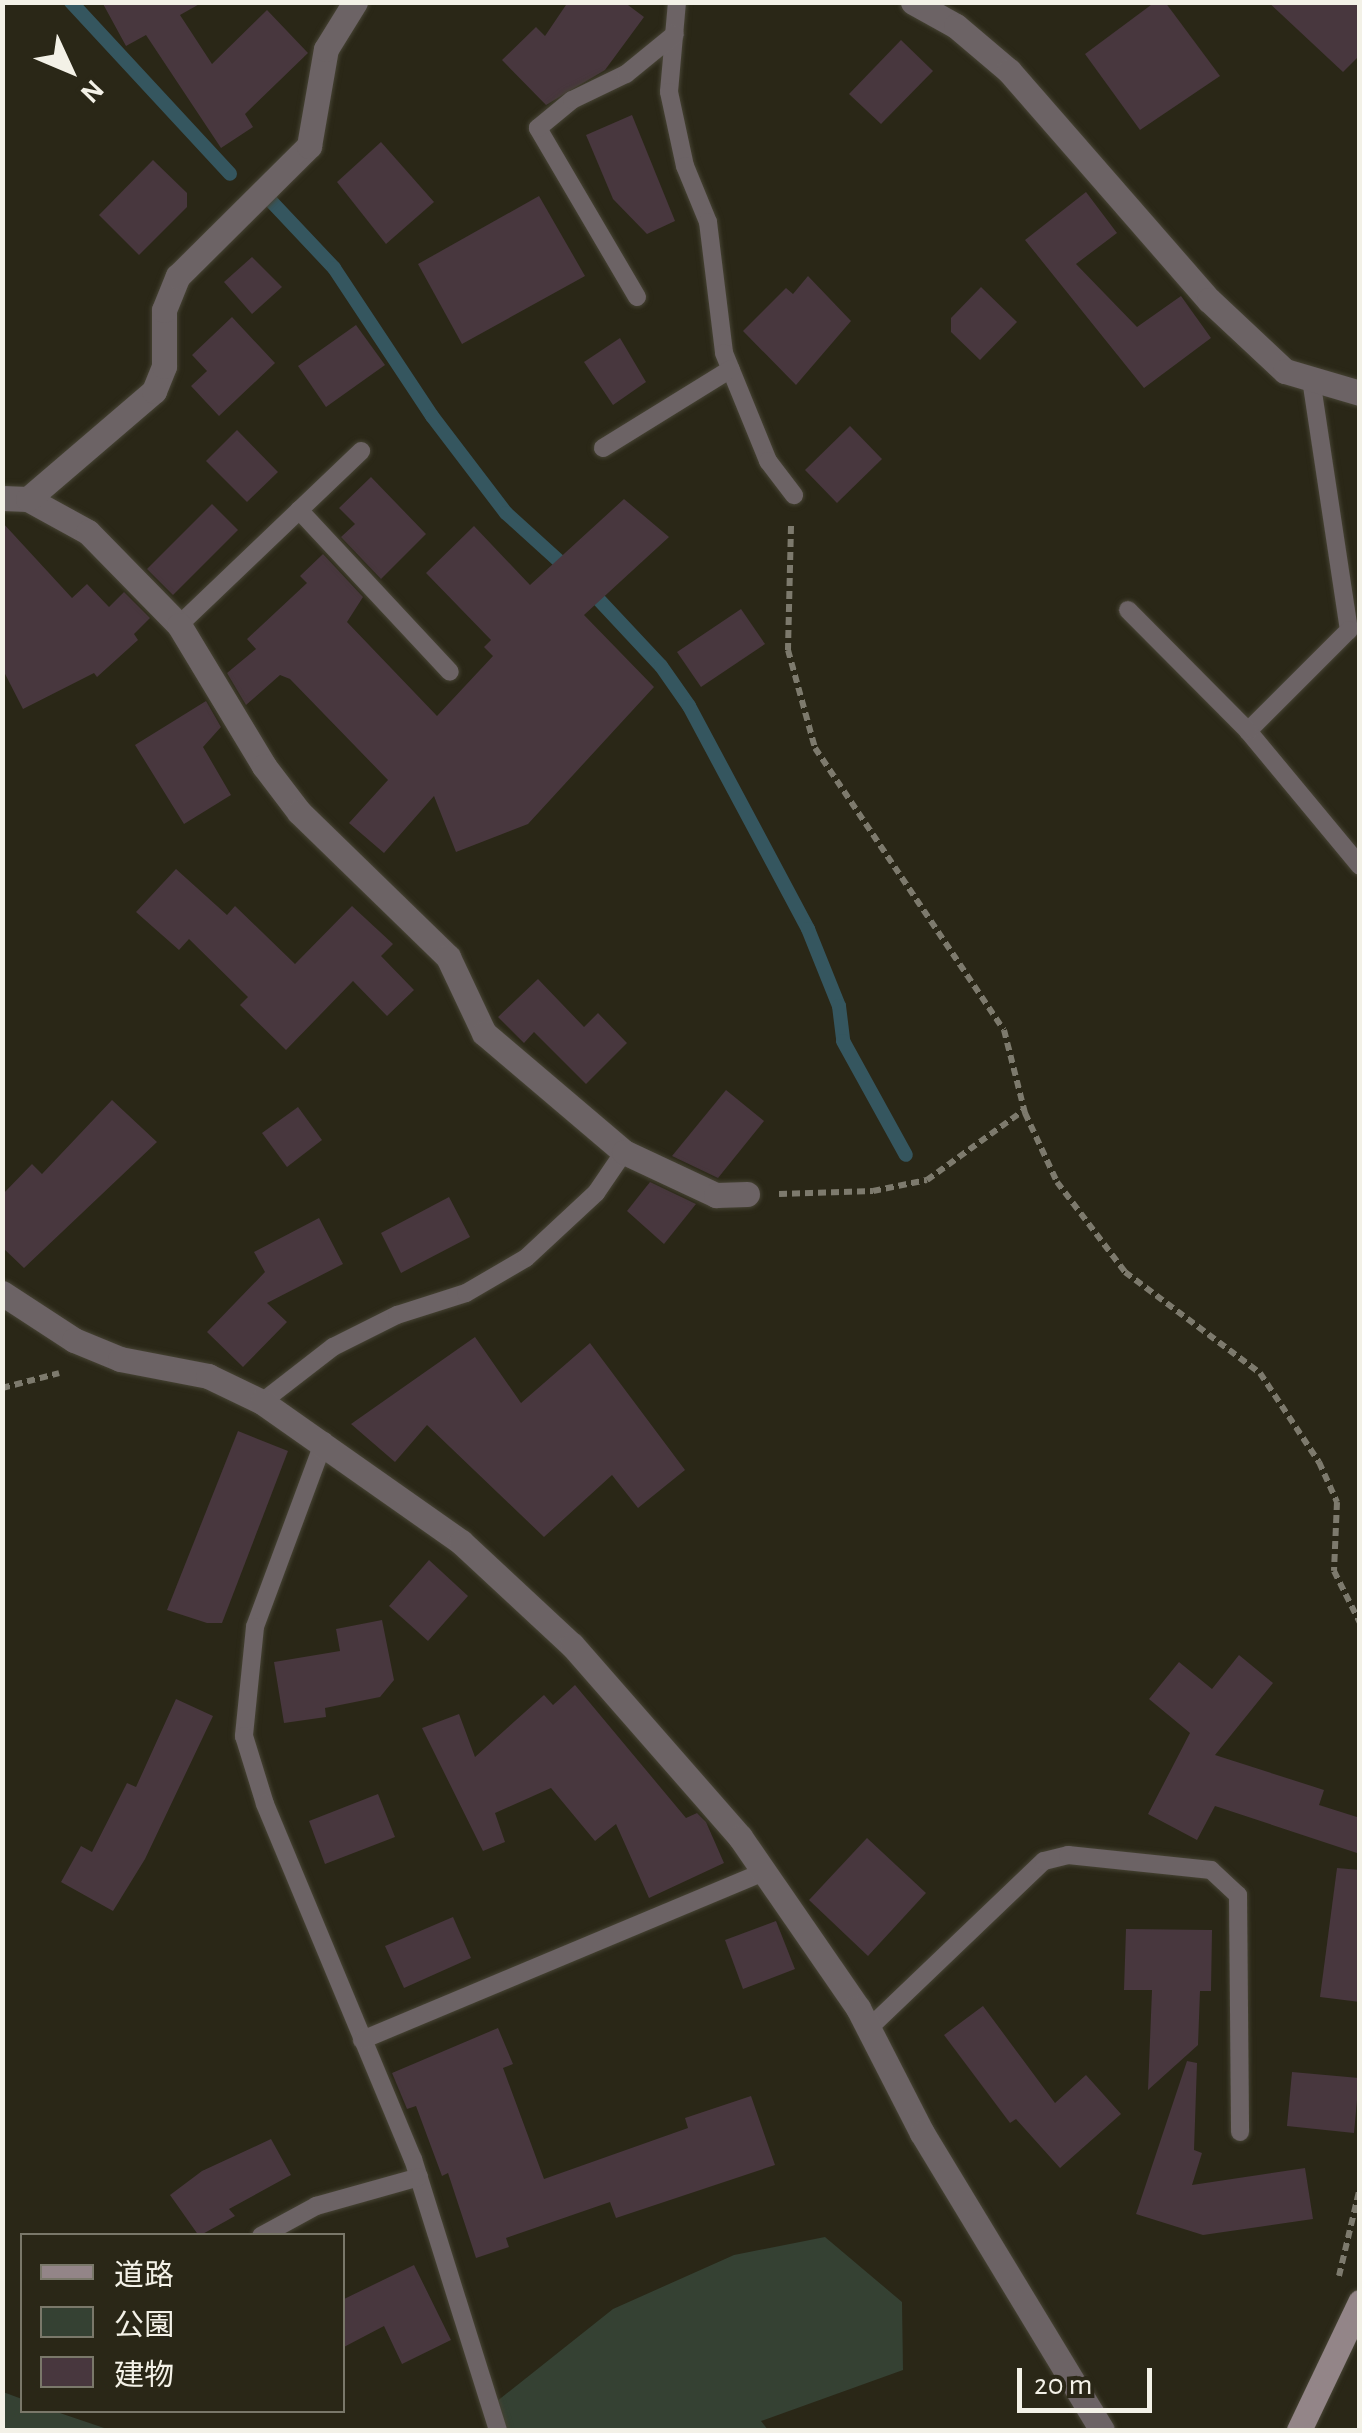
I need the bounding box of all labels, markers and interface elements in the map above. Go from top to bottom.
north arrow [20,20,120,120]
text: N [75,74,108,108]
legend [20,2233,345,2413]
text: 道路 [114,2261,174,2291]
text: 公園 [114,2311,174,2341]
scale bar [1022,2348,1157,2410]
text: 建物 [114,2361,174,2391]
text: 20 m [1034,2370,1092,2400]

